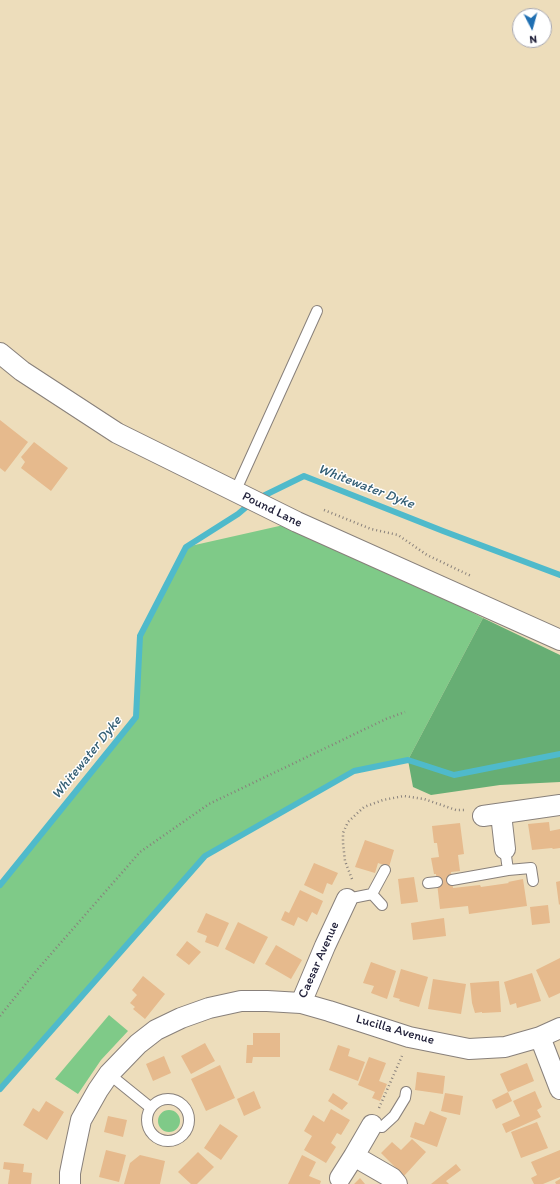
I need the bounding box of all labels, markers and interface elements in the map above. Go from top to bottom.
north arrow [512,8,552,48]
text: N [529,33,538,46]
water label: Whitewater Dyke [316,461,416,513]
street label: Pound Lane [239,489,305,531]
water label: Whitewater Dyke [48,713,126,803]
street label: Caesar Avenue [295,919,343,1001]
street label: Lucilla Avenue [354,1011,436,1049]

